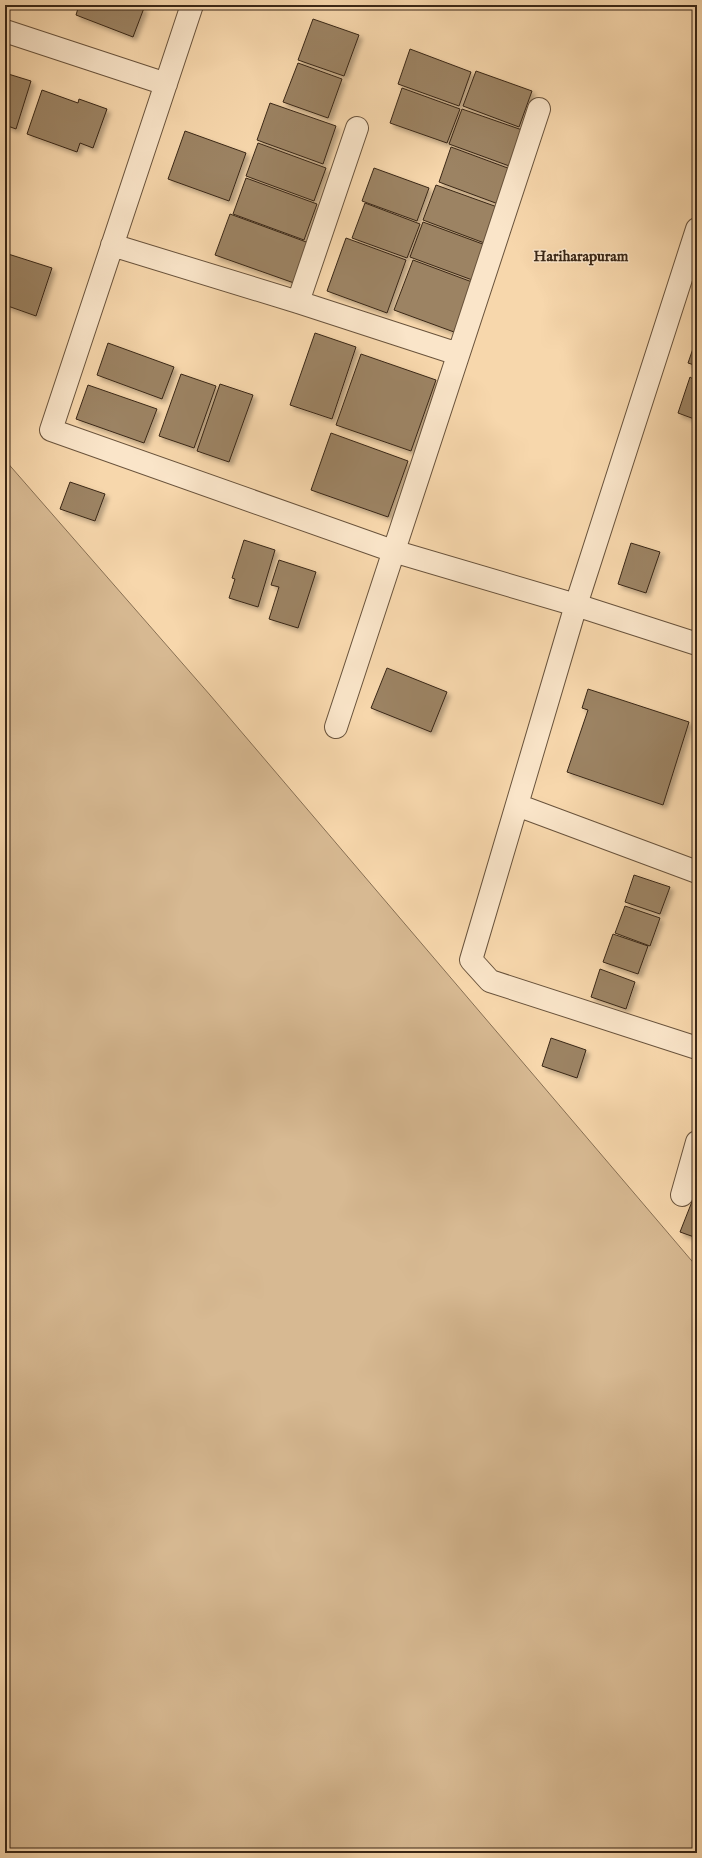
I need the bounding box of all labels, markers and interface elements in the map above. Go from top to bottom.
district label: Hariharapuram [534,247,629,266]

